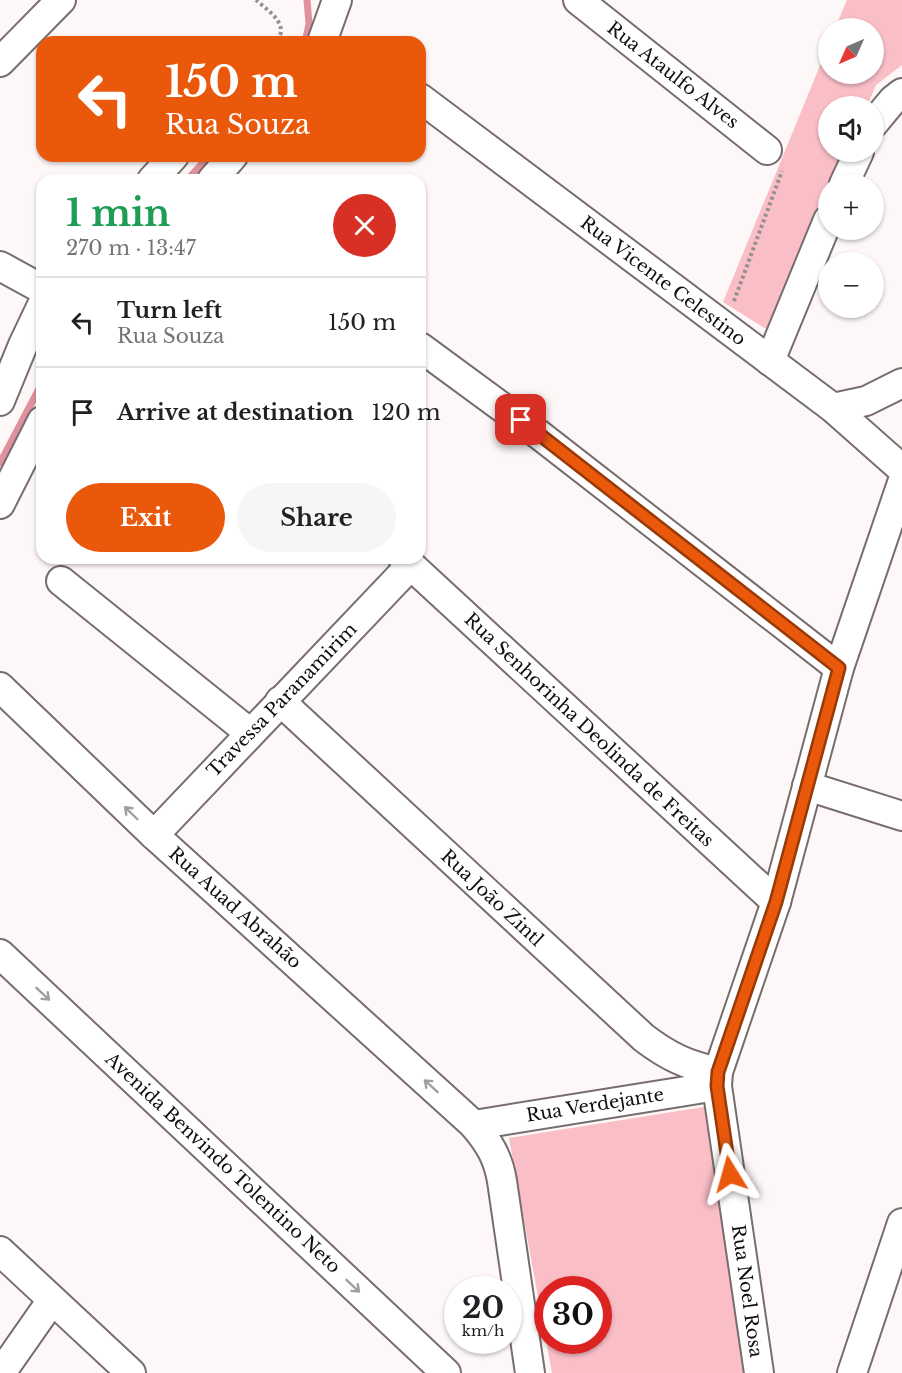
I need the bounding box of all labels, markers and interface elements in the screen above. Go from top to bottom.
street label: Rua Ataulfo Alves [603,17,743,133]
north arrow [818,18,884,84]
map controls [818,18,884,318]
text: 150 m [165,56,298,108]
icon: left [66,60,144,138]
button: sound [818,96,884,162]
text: Rua Souza [165,108,310,141]
button: + [818,174,884,240]
text: 1 min [66,191,170,236]
button: close [333,194,396,257]
street label: Rua Vicente Celestino [576,212,750,350]
text: 270 m · 13:47 [66,236,196,260]
button: − [818,252,884,318]
text: Turn left [117,297,222,324]
icon: left [66,306,99,339]
text: 150 m [328,309,396,336]
text: Rua Souza [117,324,224,348]
pin [495,394,546,445]
icon: arrive [66,396,99,429]
text: Arrive at destination [117,399,354,426]
text: 120 m [372,399,441,426]
icon: arrive [504,403,537,436]
button: Exit [66,483,225,552]
button: Share [237,483,396,552]
street label: Rua Senhorinha Deolinda de Freitas [460,608,718,852]
street label: Travessa Paranamirim [203,618,361,782]
one-way arrow [124,806,139,820]
street label: Rua Auad Abrahão [164,843,306,973]
street label: Rua João Zintl [436,845,548,951]
one-way arrow [35,987,50,1001]
street label: Avenida Benvindo Tolentino Neto [100,1047,345,1278]
one-way arrow [423,1079,438,1093]
street label: Rua Verdejante [525,1083,665,1127]
position arrow [698,1142,762,1206]
street label: Rua Noel Rosa [727,1223,767,1359]
speed limit sign: 30 [534,1276,612,1354]
one-way arrow [345,1278,360,1292]
text: 20 [462,1289,504,1326]
text: km/h [462,1321,504,1340]

